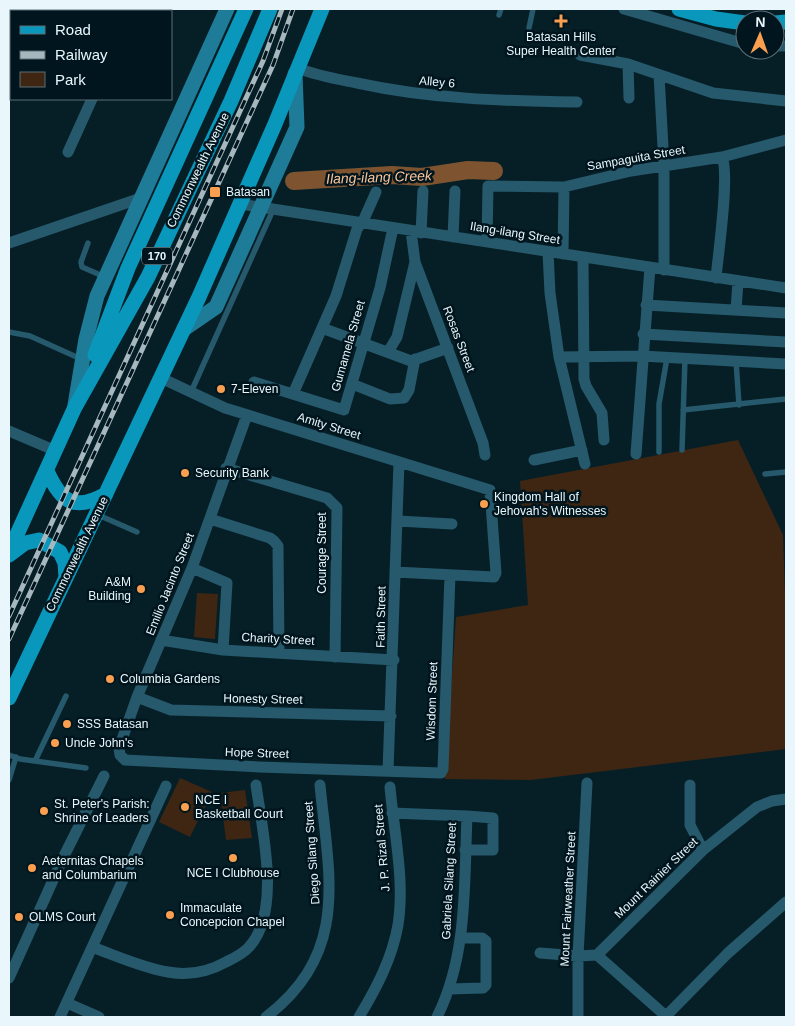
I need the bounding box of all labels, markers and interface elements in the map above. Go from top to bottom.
legend [10,10,172,100]
north arrow [735,10,785,60]
marker: Batasan Hills Super Health Center [554,14,568,28]
text: N [755,14,766,30]
text: Road [55,21,91,38]
place label: Batasan Hills Super Health Center [506,30,616,58]
text: Railway [55,46,108,63]
text: Park [55,71,86,88]
street label: Alley 6 [418,73,456,91]
street label: Commonwealth Avenue [164,110,232,230]
street label: Sampaguita Street [586,142,687,174]
water label: Ilang-ilang Creek [326,167,433,187]
marker: Batasan [208,185,222,199]
place label: Batasan [226,185,270,199]
street label: Ilang-ilang Street [469,219,562,247]
road number: 170 [142,248,172,264]
street label: Gumamela Street [328,298,368,393]
street label: Rosas Street [440,304,478,375]
place label: 7-Eleven [231,382,278,396]
marker: 7-Eleven [215,383,227,395]
street label: Amity Street [296,410,363,442]
place label: Security Bank [195,466,270,480]
marker: Security Bank [179,467,191,479]
place label: Kingdom Hall of Jehovah's Witnesses [494,490,606,518]
street label: Commonwealth Avenue [43,494,111,614]
marker: Kingdom Hall of Jehovah's Witnesses [478,498,490,510]
street label: Courage Street [315,512,329,594]
street label: Emilio Jacinto Street [143,530,197,637]
place label: A&M Building [88,575,131,603]
marker: A&M Building [135,583,147,595]
street label: Faith Street [373,585,389,648]
street label: Charity Street [241,630,316,648]
street label: Wisdom Street [424,661,440,741]
place label: Columbia Gardens [120,672,220,686]
marker: Columbia Gardens [104,673,116,685]
street label: Honesty Street [223,691,303,707]
place label: SSS Batasan [77,717,148,731]
marker: SSS Batasan [61,718,73,730]
place label: Uncle John's [65,736,133,750]
marker: Uncle John's [49,737,61,749]
street label: Hope Street [225,745,290,761]
place label: NCE I Basketball Court [195,793,284,821]
place label: St. Peter's Parish: Shrine of Leaders [54,797,150,825]
street label: Diego Silang Street [301,800,323,905]
marker: NCE I Basketball Court [179,801,191,813]
street label: J. P. Rizal Street [371,803,393,892]
marker: St. Peter's Parish: Shrine of Leaders [38,805,50,817]
street label: Gabriela Silang Street [439,821,459,940]
street label: Mount Fairweather Street [557,830,579,967]
street label: Mount Rainier Street [612,834,701,921]
marker: NCE I Clubhouse [227,852,239,864]
place label: Aeternitas Chapels and Columbarium [42,854,143,882]
marker: Aeternitas Chapels and Columbarium [26,862,38,874]
place label: NCE I Clubhouse [187,866,280,880]
place label: Immaculate Concepcion Chapel [180,901,285,929]
marker: Immaculate Concepcion Chapel [164,909,176,921]
place label: OLMS Court [29,910,96,924]
marker: OLMS Court [13,911,25,923]

